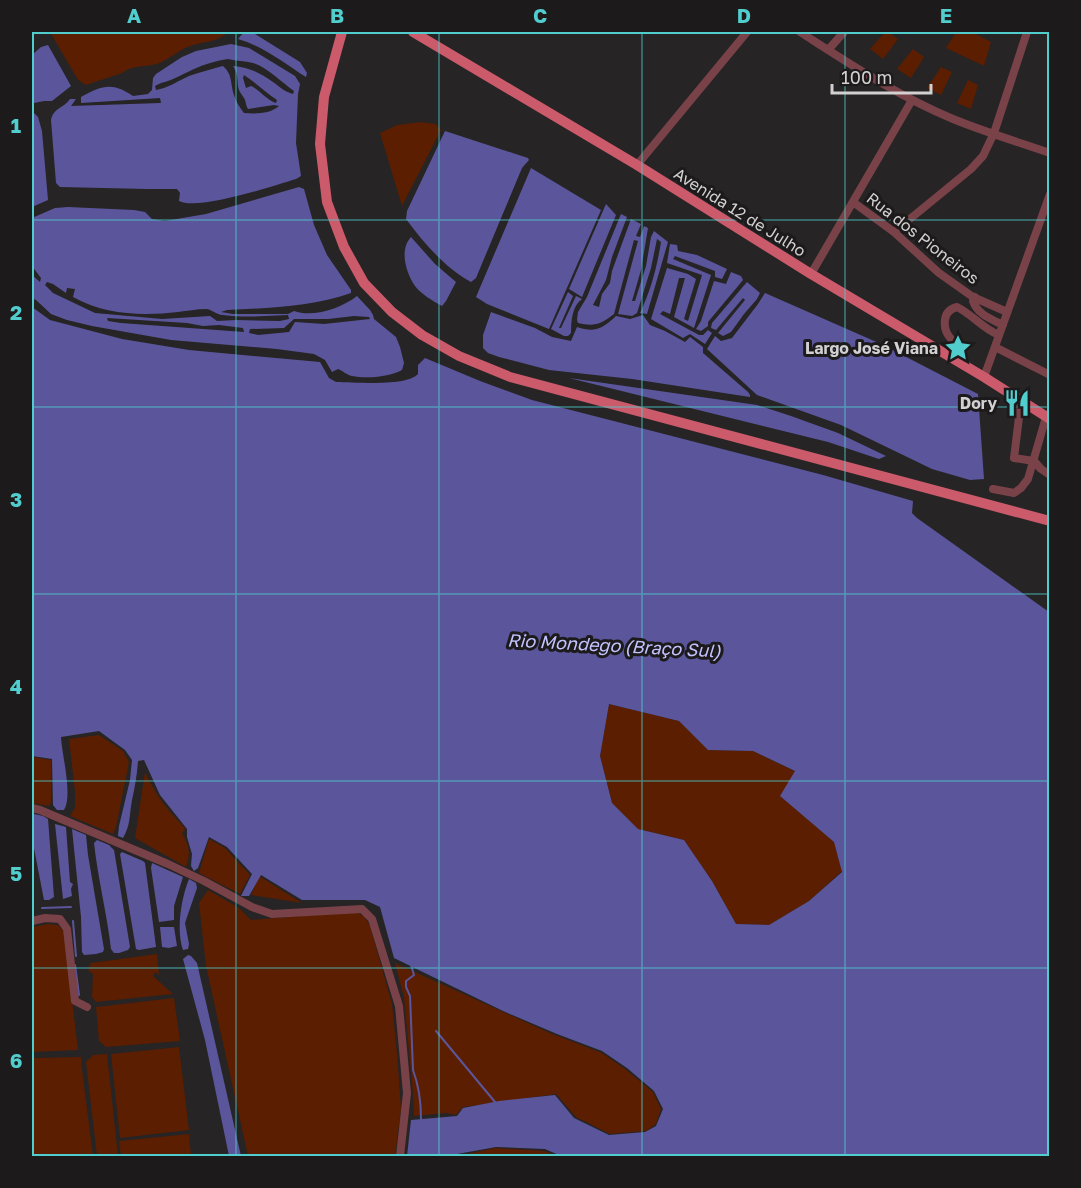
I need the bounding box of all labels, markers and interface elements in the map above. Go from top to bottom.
text: A [127,3,141,27]
text: B [330,3,344,27]
text: C [533,3,547,27]
text: D [737,3,751,27]
text: E [940,3,952,27]
scale bar [832,57,931,95]
text: 100 m [841,66,892,88]
text: 1 [11,113,21,137]
street label: Avenida 12 de Julho [670,163,810,261]
street label: Rua dos Pioneiros [863,188,983,288]
text: 2 [10,300,22,324]
place icon: Largo José Viana [943,333,973,363]
place label: Largo José Viana [805,338,938,358]
restaurant icon: Dory [1002,388,1032,418]
place label: Dory [960,393,997,413]
text: 3 [10,487,22,511]
water label: Rio Mondego (Braço Sul) [507,628,721,662]
text: 4 [10,674,22,698]
text: 5 [10,861,22,885]
text: 6 [10,1048,22,1072]

